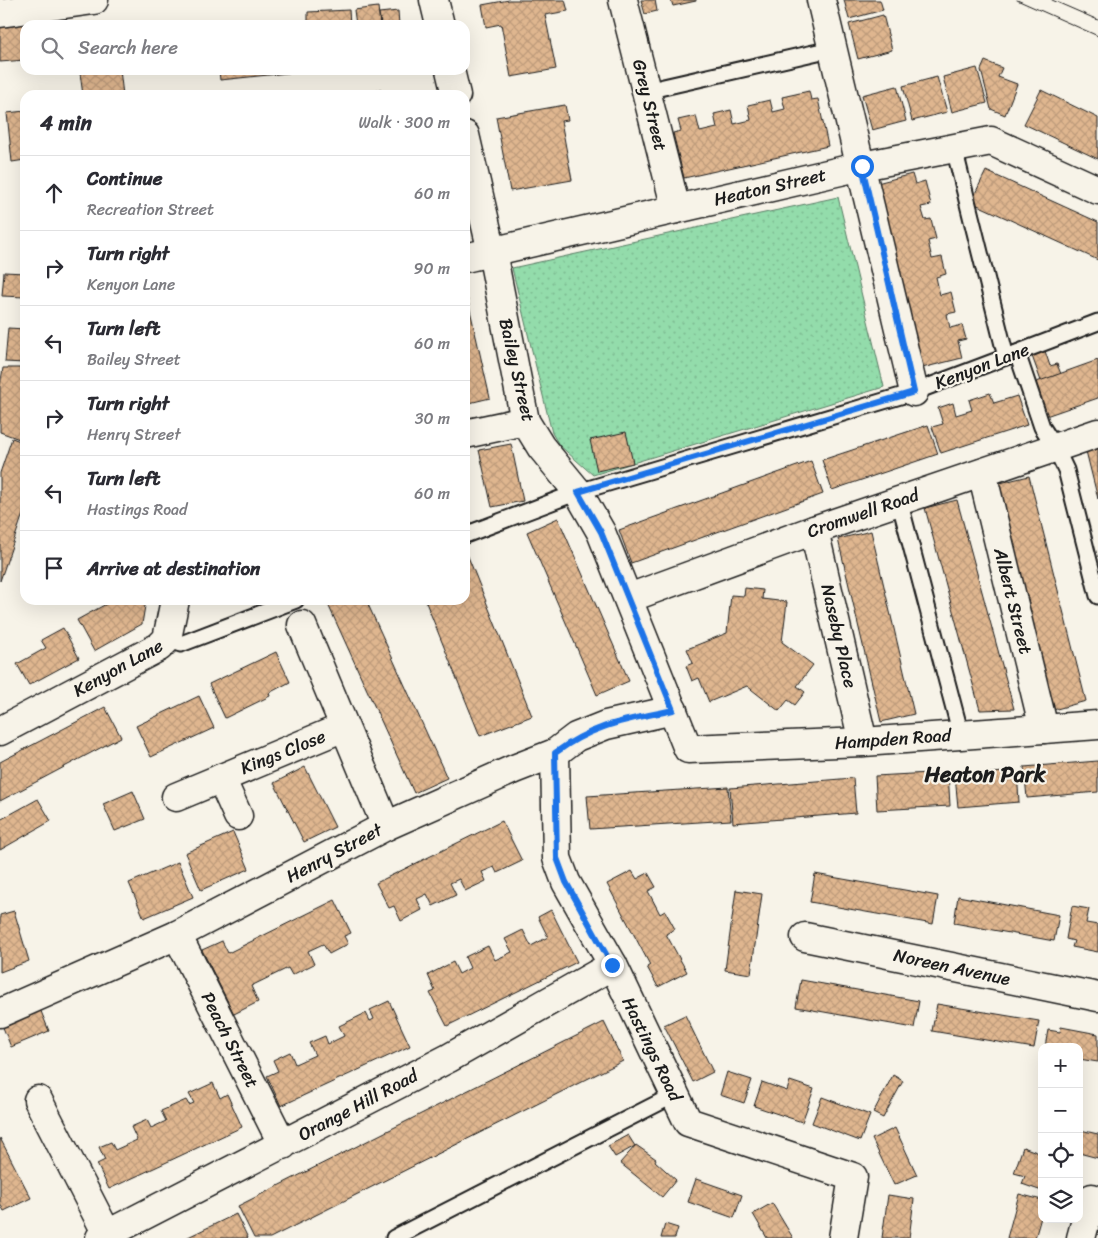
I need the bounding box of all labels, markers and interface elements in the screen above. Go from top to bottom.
search box [20,20,470,75]
text: Search here [78,31,178,64]
icon: search [38,34,66,62]
street label: Grey Street [623,56,677,154]
text: 4 min [40,104,92,142]
text: Walk · 300 m [359,108,450,137]
route start [851,155,874,178]
street label: Heaton Street [711,159,830,215]
text: Continue [87,162,163,195]
icon: ahead [40,179,68,207]
text: 60 m [414,179,450,208]
text: Recreation Street [87,195,214,224]
text: Turn right [87,237,169,270]
icon: right [40,254,68,282]
text: 90 m [414,254,450,283]
text: Kenyon Lane [87,270,175,299]
text: Turn left [87,312,160,345]
street label: Bailey Street [490,315,544,425]
icon: left [40,329,68,357]
text: 60 m [414,329,450,358]
street label: Kenyon Lane [930,333,1034,399]
text: Bailey Street [87,345,181,374]
text: Turn right [87,387,169,420]
icon: right [40,404,68,432]
text: 30 m [415,404,450,433]
text: Henry Street [87,420,181,449]
text: Turn left [87,462,160,495]
street label: Cromwell Road [803,478,925,547]
icon: left [40,479,68,507]
text: 60 m [414,479,450,508]
text: Hastings Road [87,495,188,524]
street label: Albert Street [984,543,1042,658]
text: Arrive at destination [87,552,260,585]
icon: arrive [40,554,68,582]
street label: Naseby Place [811,581,867,691]
street label: Kenyon Lane [67,630,169,706]
street label: Hampden Road [834,719,954,759]
street label: Kings Close [235,720,331,784]
district label: Heaton Park [923,755,1047,794]
street label: Henry Street [280,814,389,892]
street label: Noreen Avenue [891,939,1014,995]
route end [601,954,624,977]
street label: Peach Street [192,986,268,1094]
street label: Hastings Road [613,991,692,1108]
map controls [1038,1043,1083,1223]
button: + [1038,1043,1083,1088]
street label: Orange Hill Road [292,1059,425,1150]
button: − [1038,1088,1083,1133]
button: locate [1038,1133,1083,1178]
button: layers [1038,1178,1083,1223]

